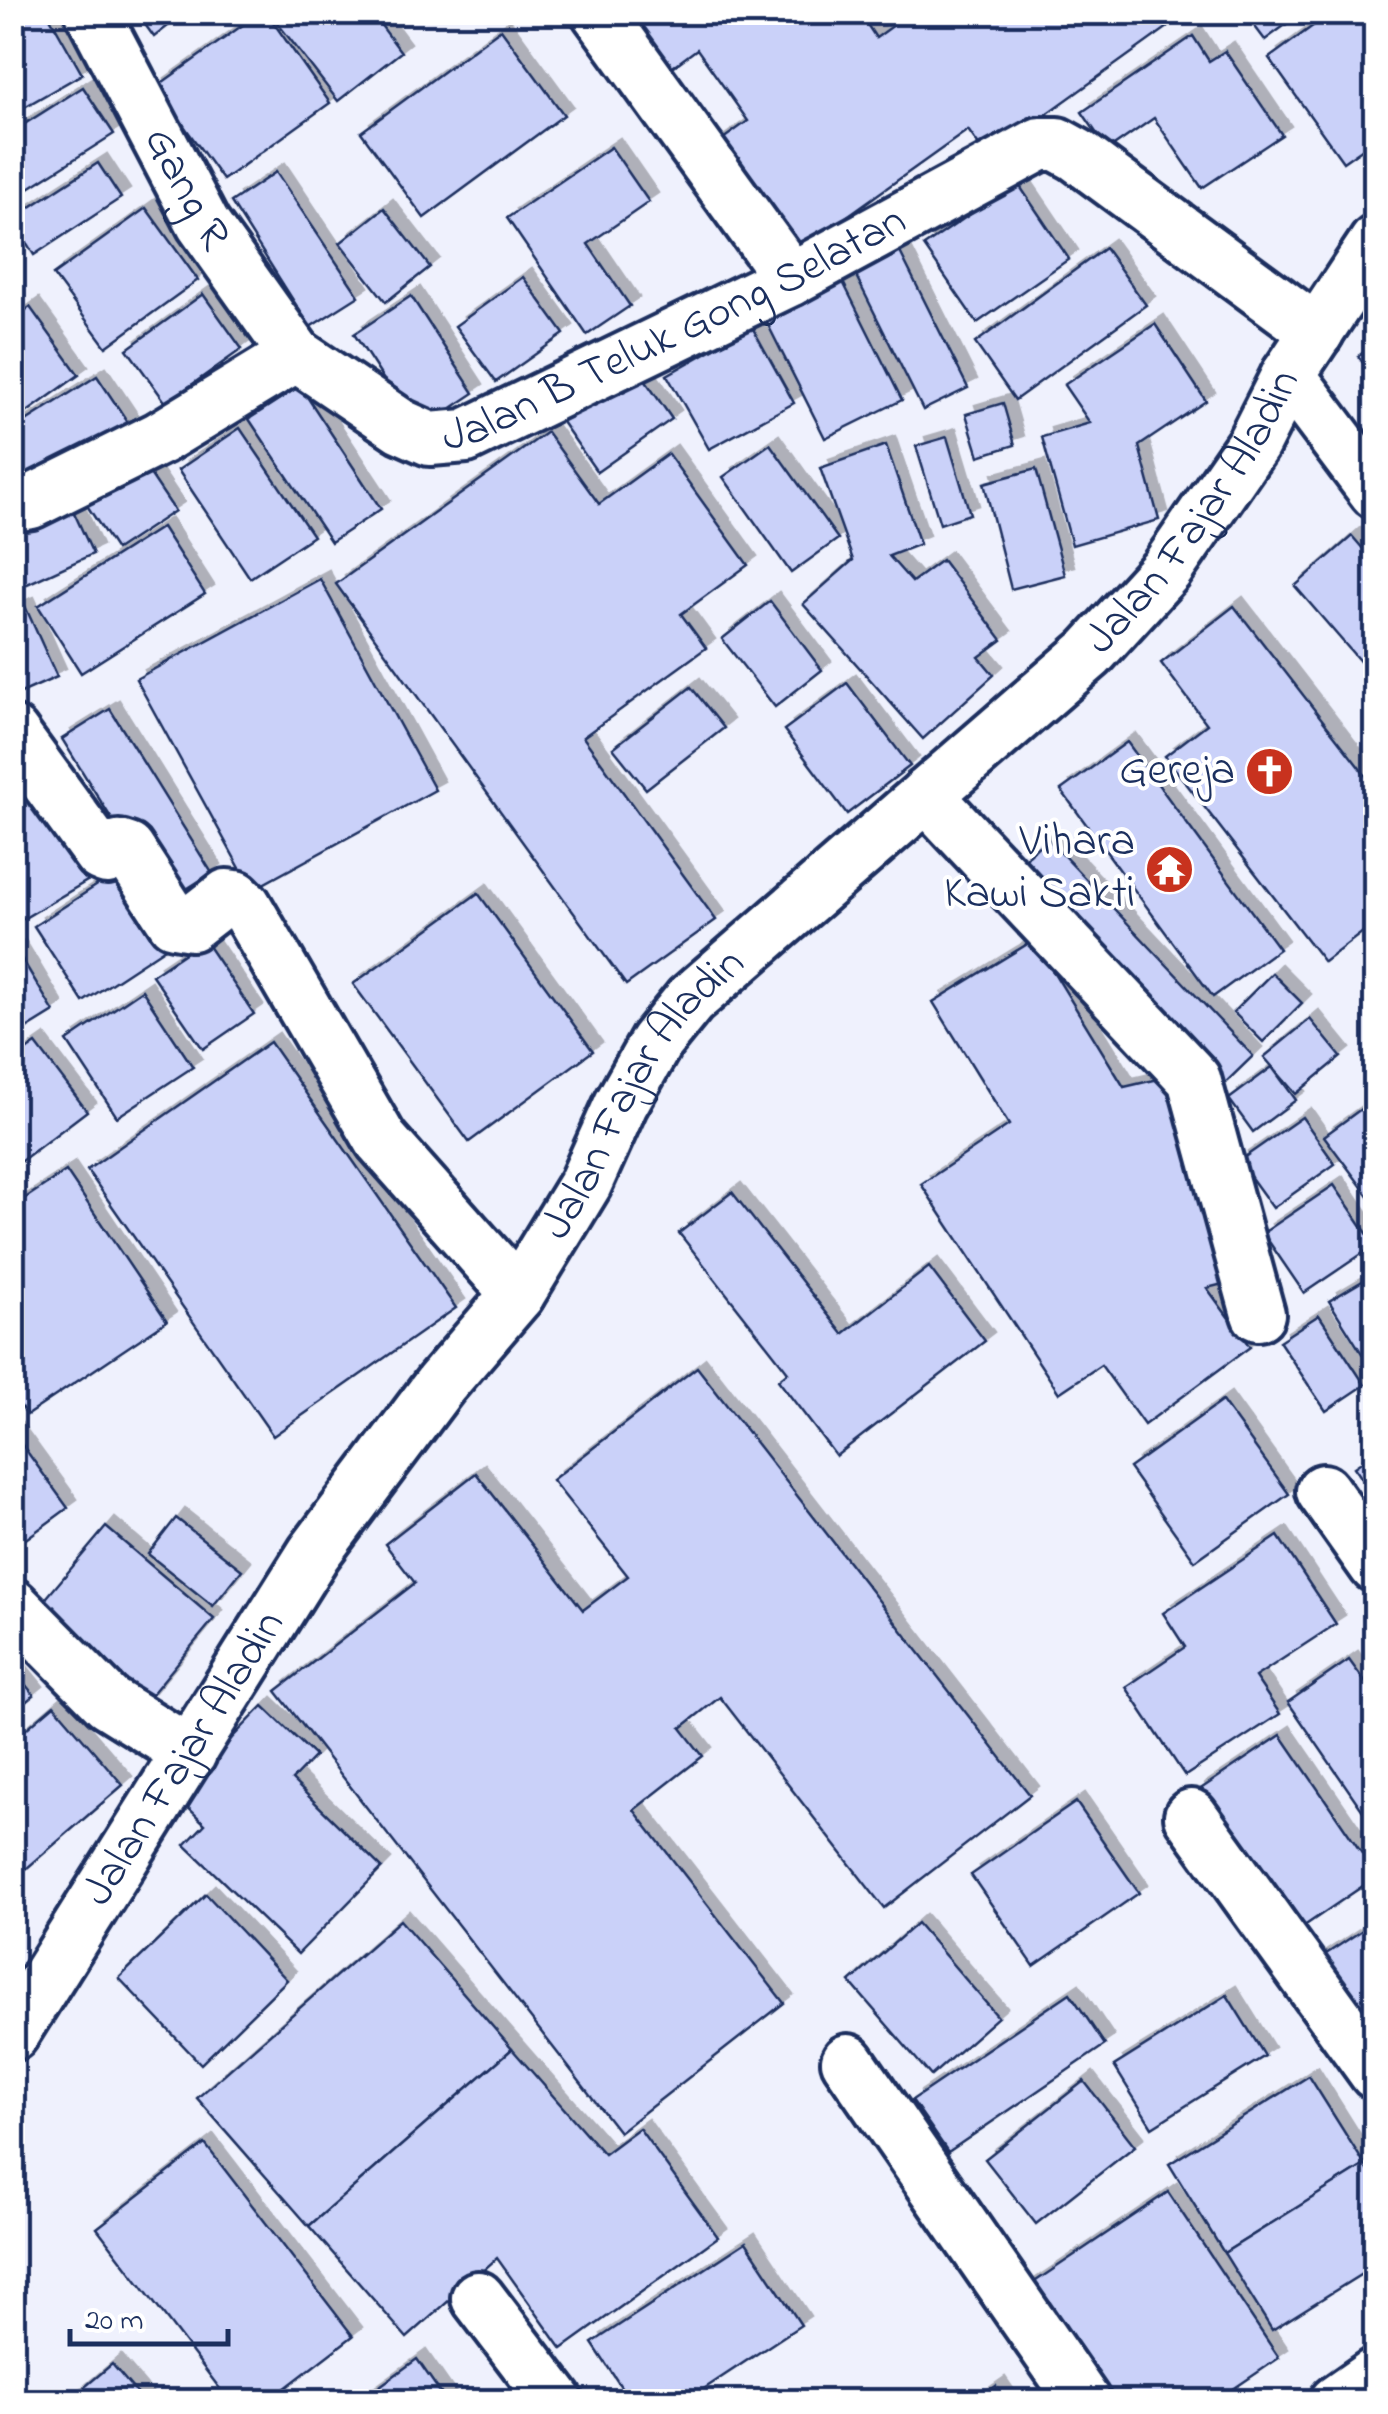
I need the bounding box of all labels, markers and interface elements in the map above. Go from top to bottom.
street label: Gang R [125,116,245,265]
street label: Jalan B Teluk Gong Selatan [441,189,919,471]
street label: Jalan Fajar Aladin [1070,358,1318,671]
place label: Gereja [1119,739,1235,805]
church icon: Gereja [1244,746,1296,798]
place label: Vihara Kawi Sakti [944,810,1135,928]
temple icon: Vihara Kawi Sakti [1144,843,1196,895]
street label: Jalan Fajar Aladin [525,933,761,1253]
street label: Jalan Fajar Aladin [67,1598,303,1920]
scale bar [70,2284,228,2346]
text: 20 m [85,2300,144,2344]

